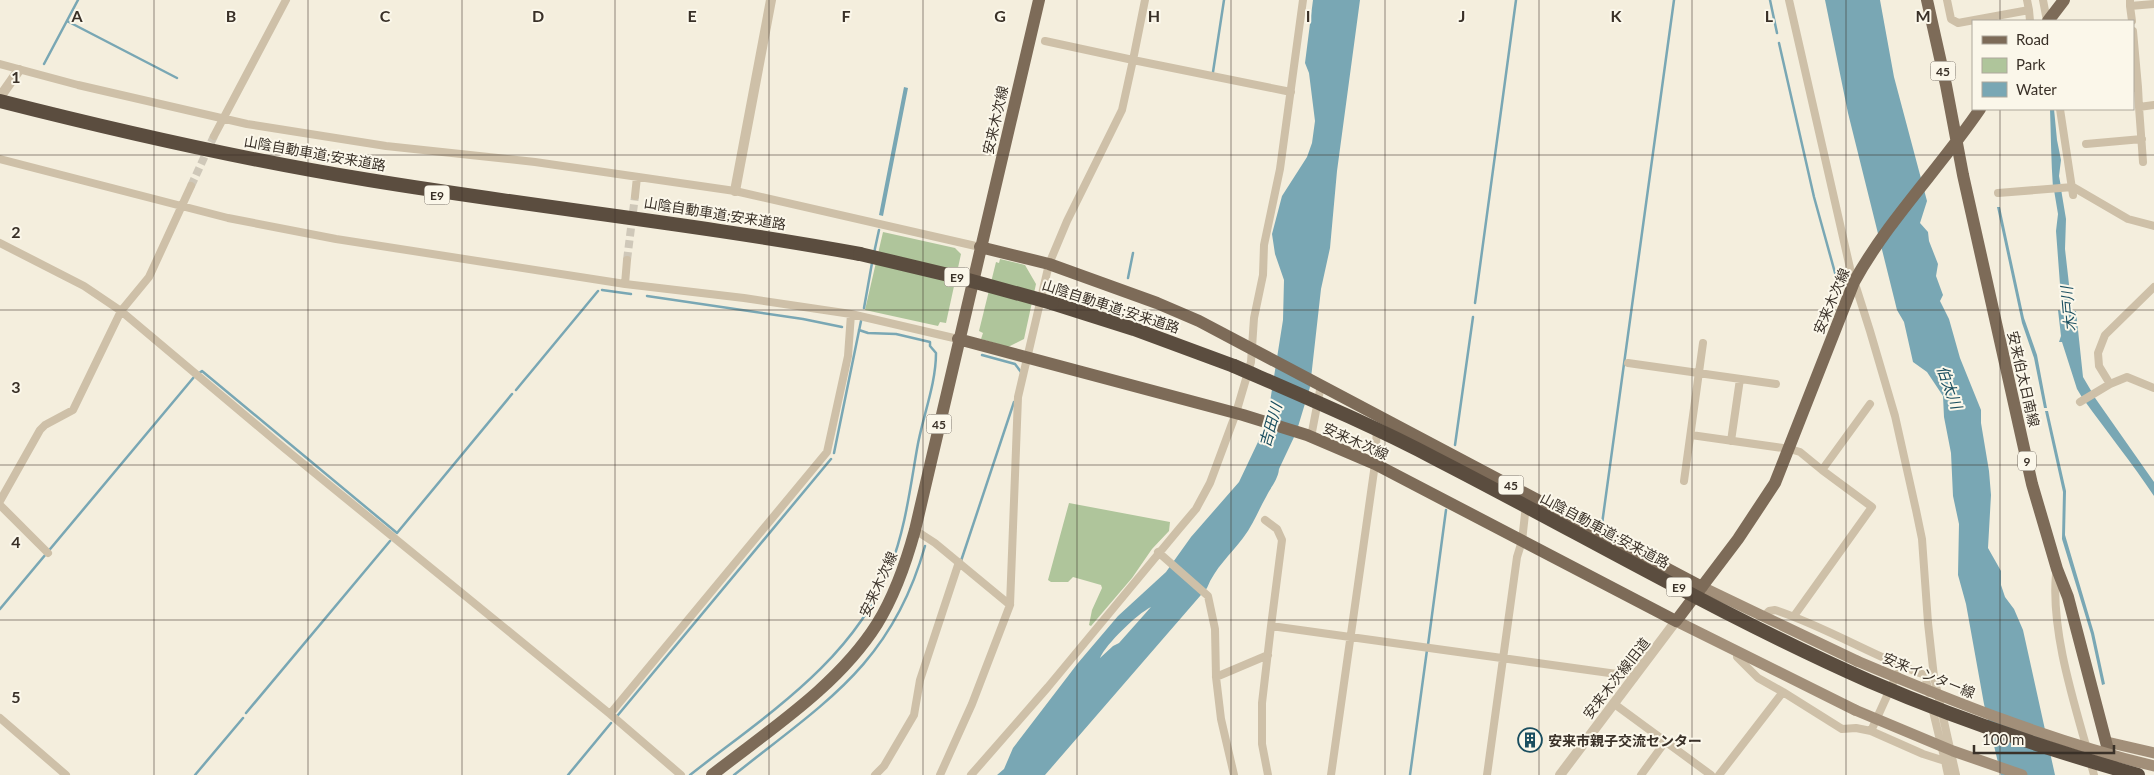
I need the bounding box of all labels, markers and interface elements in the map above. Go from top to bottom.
text: A [70,6,83,25]
text: B [226,6,236,25]
text: C [380,6,391,25]
text: D [532,6,544,25]
text: E [687,6,697,25]
text: F [841,6,851,25]
text: G [994,6,1006,25]
text: H [1148,6,1160,25]
text: I [1306,6,1310,25]
text: J [1459,6,1465,25]
text: K [1611,6,1623,25]
text: L [1765,6,1774,25]
text: M [1915,6,1931,25]
legend [1972,20,2134,110]
text: Road [2016,30,2049,48]
text: Park [2016,55,2046,73]
road number: 45 [1930,61,1956,80]
text: 1 [11,67,21,86]
text: Water [2016,80,2057,98]
street label: 安来木次線 [979,84,1011,156]
street label: 山陰自動車道;安来道路 [243,132,387,174]
road number: E9 [424,186,450,204]
street label: 山陰自動車道;安来道路 [643,193,787,233]
text: 2 [11,222,21,241]
street label: 安来木次線 [1810,265,1852,337]
road number: E9 [944,268,970,286]
street label: 山陰自動車道;安来道路 [1040,276,1182,336]
water label: 木戸川 [2057,284,2079,332]
street label: 安来伯太日南線 [2005,329,2043,429]
water label: 伯太川 [1934,363,1967,413]
text: 3 [11,377,21,396]
water label: 吉田川 [1255,399,1285,449]
road number: 45 [926,414,952,434]
street label: 安来木次線 [1321,419,1391,463]
road number: 9 [2018,452,2036,471]
road number: 45 [1498,476,1524,494]
street label: 山陰自動車道;安来道路 [1538,489,1672,571]
text: 4 [11,532,21,551]
street label: 安来木次線 [856,549,900,619]
road number: E9 [1666,578,1692,596]
street label: 安来木次線旧道 [1579,634,1653,722]
street label: 安来インター線 [1880,649,1978,701]
text: 5 [11,687,21,706]
scale bar [1974,722,2114,754]
building icon: 安来市親子交流センター [1517,727,1543,753]
text: 100 m [1982,730,2024,748]
place label: 安来市親子交流センター [1548,732,1702,749]

